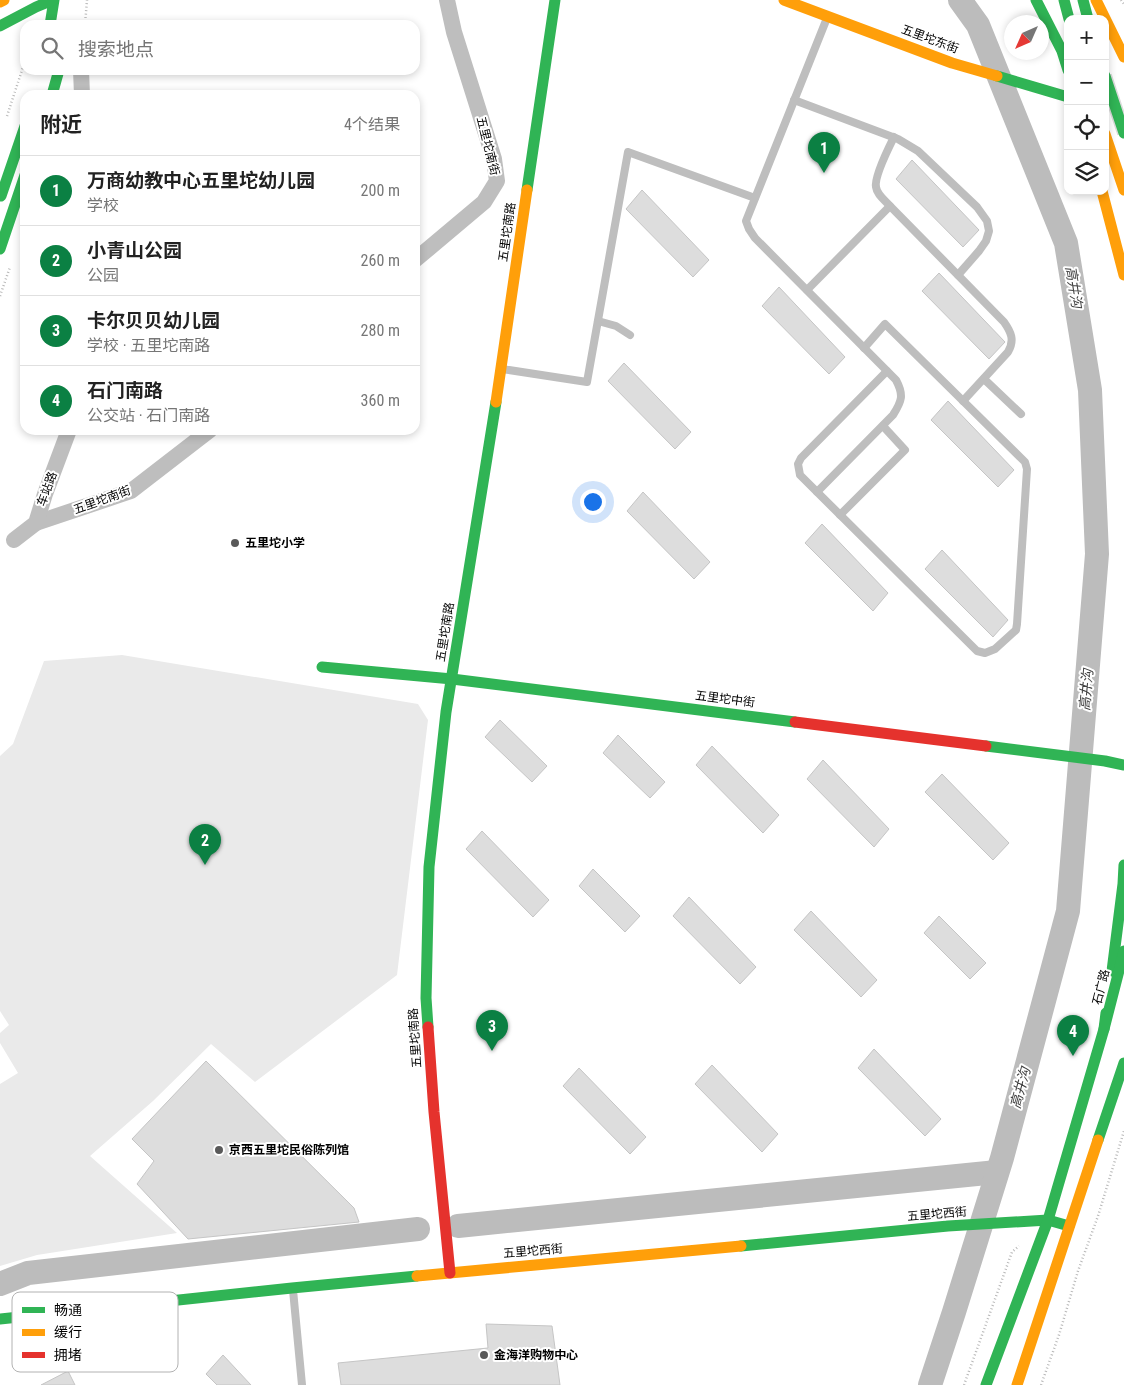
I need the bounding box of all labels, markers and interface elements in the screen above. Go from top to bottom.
north arrow [1004,15,1049,60]
map controls [1064,15,1109,195]
button: + [1064,15,1109,60]
search box [20,20,420,75]
street label: 五里坨东街 [899,22,961,56]
icon: search [38,34,66,62]
text: 搜索地点 [78,38,154,61]
button: − [1064,60,1109,105]
button: locate [1064,105,1109,150]
text: 附近 [40,113,82,137]
text: 4个结果 [344,115,400,134]
street label: 五里坨南街 [474,115,502,177]
pin: 1 [808,132,840,173]
button: layers [1064,150,1109,195]
text: 万商幼教中心五里坨幼儿园 [87,169,315,192]
text: 1 [52,181,60,200]
text: 200 m [361,181,400,200]
text: 学校 [87,196,119,215]
street label: 五里坨南路 [496,201,518,263]
text: 小青山公园 [87,239,182,262]
text: 2 [52,251,60,270]
text: 260 m [361,251,400,270]
water label: 高井沟 [1063,265,1085,311]
text: 公园 [87,266,119,285]
text: 卡尔贝贝幼儿园 [87,309,220,332]
text: 3 [52,321,60,340]
text: 280 m [361,321,400,340]
text: 学校 · 五里坨南路 [87,336,210,355]
text: 石门南路 [87,379,163,402]
text: 4 [52,391,60,410]
text: 360 m [361,391,400,410]
text: 公交站 · 石门南路 [87,406,210,425]
street label: 车站路 [34,470,60,508]
street label: 五里坨南街 [71,483,133,517]
your location [580,489,606,515]
place label: 五里坨小学 [245,536,305,550]
marker: 五里坨小学 [229,537,241,549]
street label: 五里坨南路 [433,601,457,663]
water label: 高井沟 [1076,666,1096,712]
street label: 五里坨中街 [694,688,756,710]
pin: 2 [189,824,221,865]
street label: 石广路 [1090,968,1112,1006]
street label: 五里坨南路 [406,1008,424,1068]
pin: 3 [476,1010,508,1051]
pin: 4 [1057,1015,1089,1056]
water label: 高井沟 [1007,1064,1034,1110]
place label: 京西五里坨民俗陈列馆 [229,1143,349,1157]
marker: 京西五里坨民俗陈列馆 [213,1144,225,1156]
street label: 五里坨西街 [906,1204,968,1224]
street label: 五里坨西街 [502,1241,564,1261]
legend [12,1292,178,1372]
text: 畅通 [54,1302,82,1318]
text: 缓行 [54,1324,82,1340]
text: 拥堵 [54,1347,82,1363]
place label: 金海洋购物中心 [494,1348,578,1362]
marker: 金海洋购物中心 [478,1349,490,1361]

